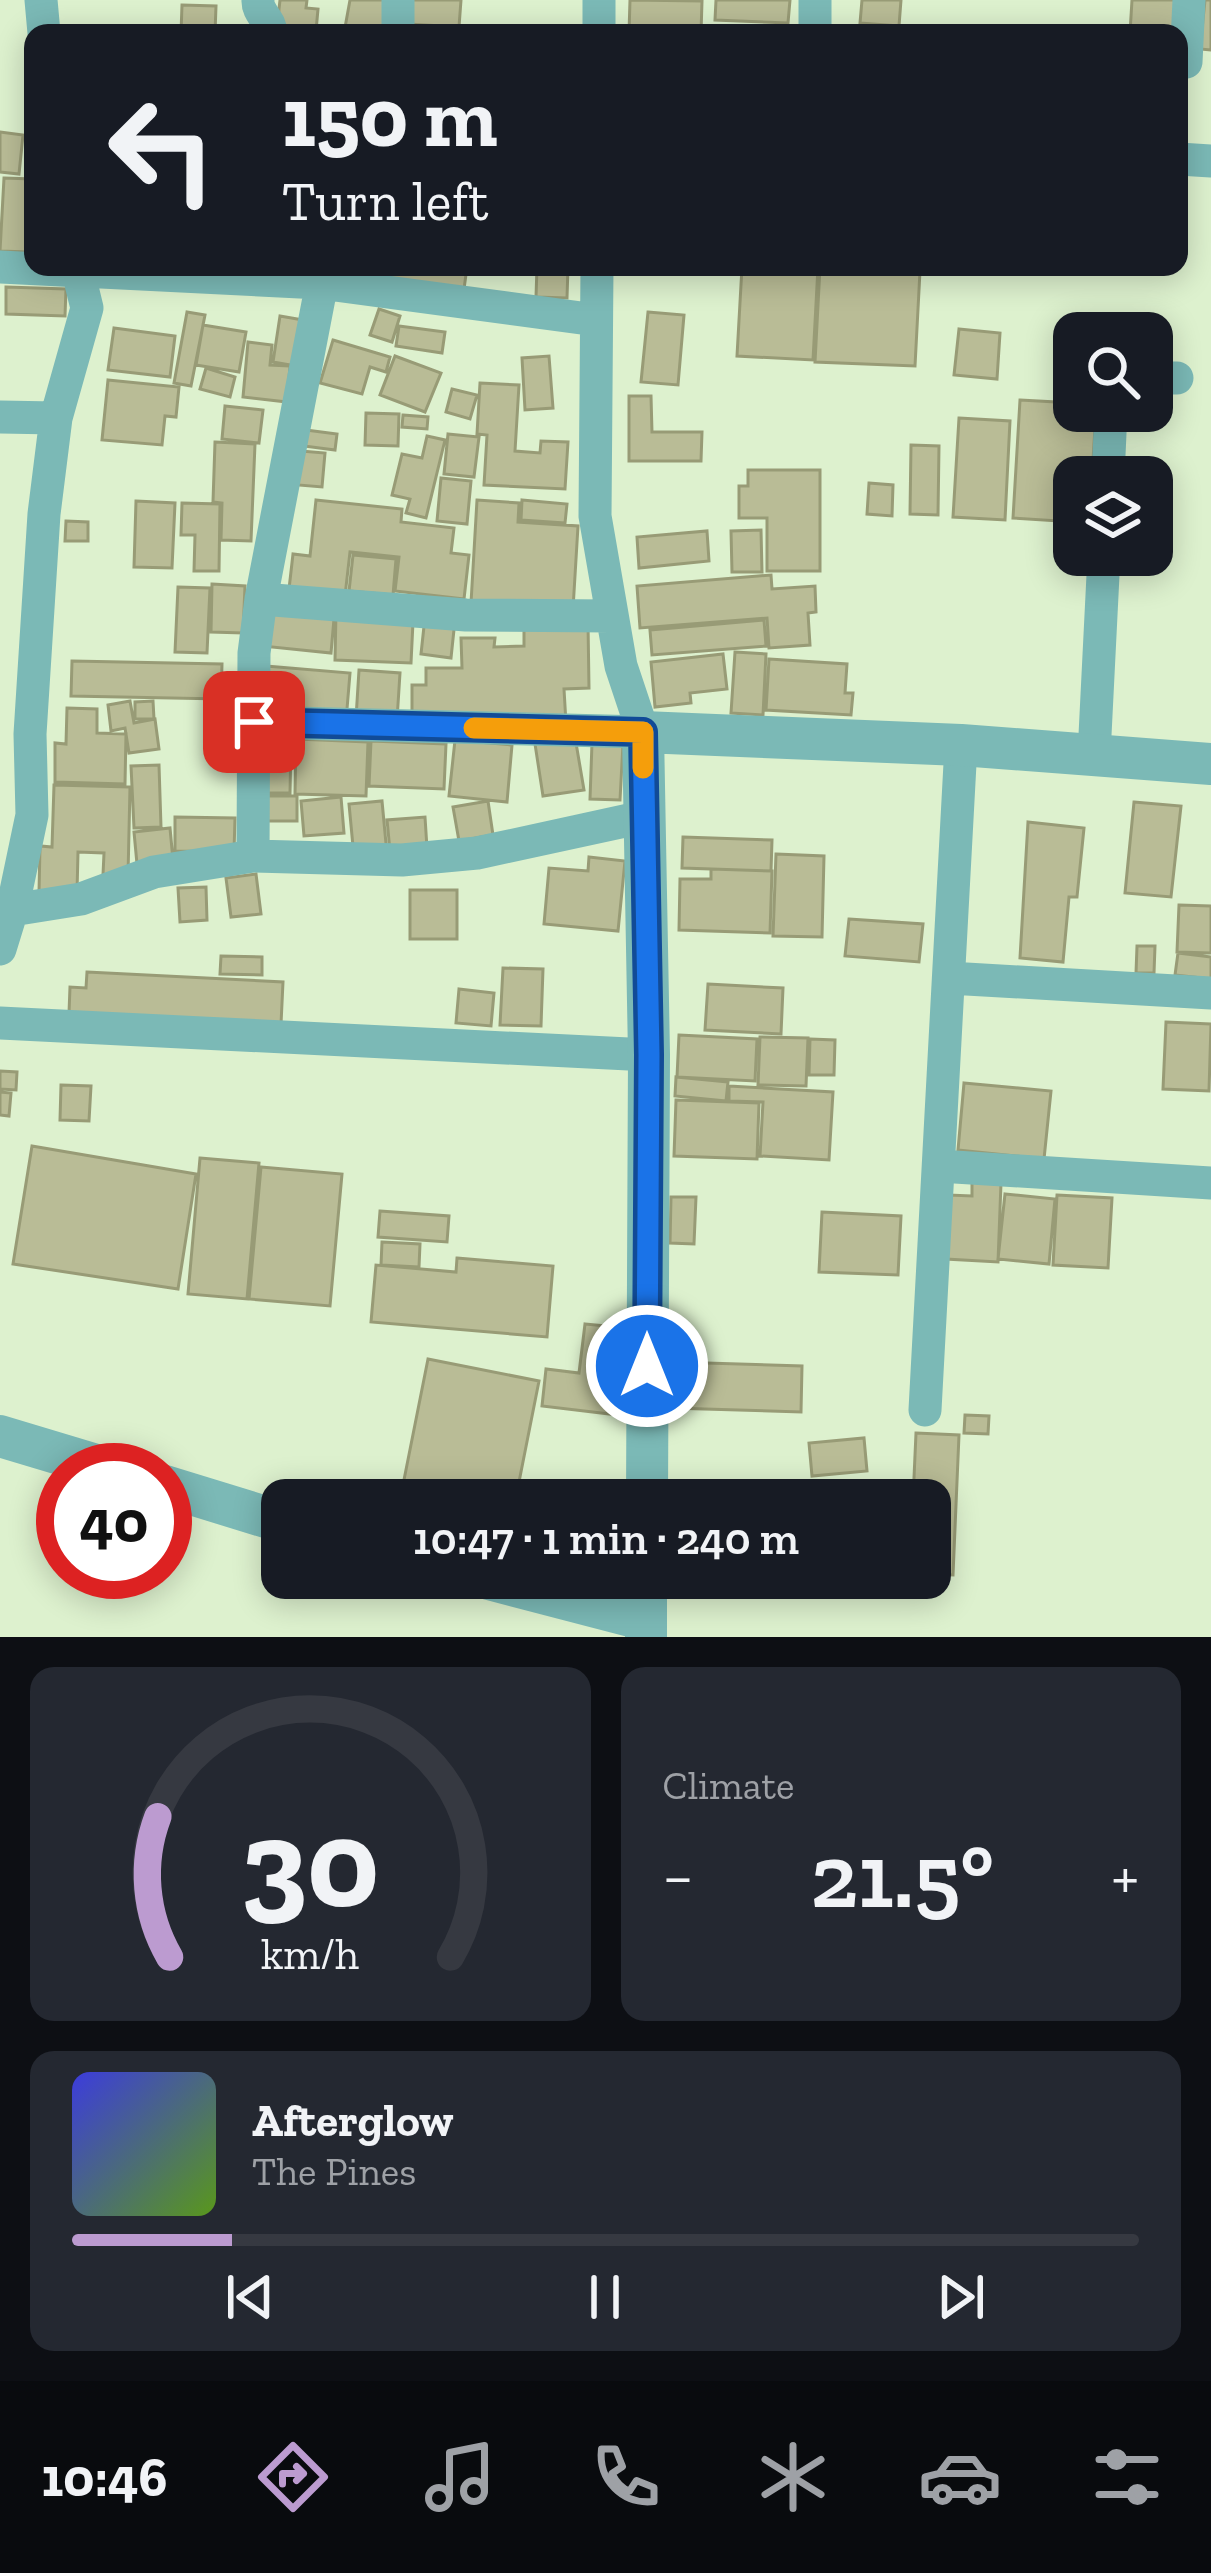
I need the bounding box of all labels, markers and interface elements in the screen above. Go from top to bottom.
text: 150 m [282,67,497,168]
icon: left [84,72,240,228]
text: Turn left [282,169,489,234]
map controls [1053,312,1173,576]
button: search [1053,312,1173,432]
button: layers [1053,456,1173,576]
pin [203,671,305,773]
icon: arrive [221,689,287,755]
position arrow [584,1303,710,1429]
speed limit sign: 40 [36,1443,192,1599]
text: 10:47 · 1 min · 240 m [413,1512,799,1566]
text: Climate [663,1762,794,1809]
text: 30 [241,1788,379,1938]
text: 21.5° [810,1822,994,1930]
text: − [663,1837,693,1916]
text: + [1111,1837,1139,1916]
text: km/h [261,1929,359,1980]
text: Afterglow [252,2094,453,2148]
text: The Pines [252,2148,416,2195]
icon: previous [217,2264,283,2330]
icon: pause [572,2264,638,2330]
icon: next [928,2264,994,2330]
icon: directions [251,2435,335,2519]
icon: music [418,2435,502,2519]
icon: phone [584,2435,668,2519]
icon: climate [751,2435,835,2519]
icon: car [918,2435,1002,2519]
icon: filters [1085,2435,1169,2519]
text: 10:46 [41,2445,168,2510]

